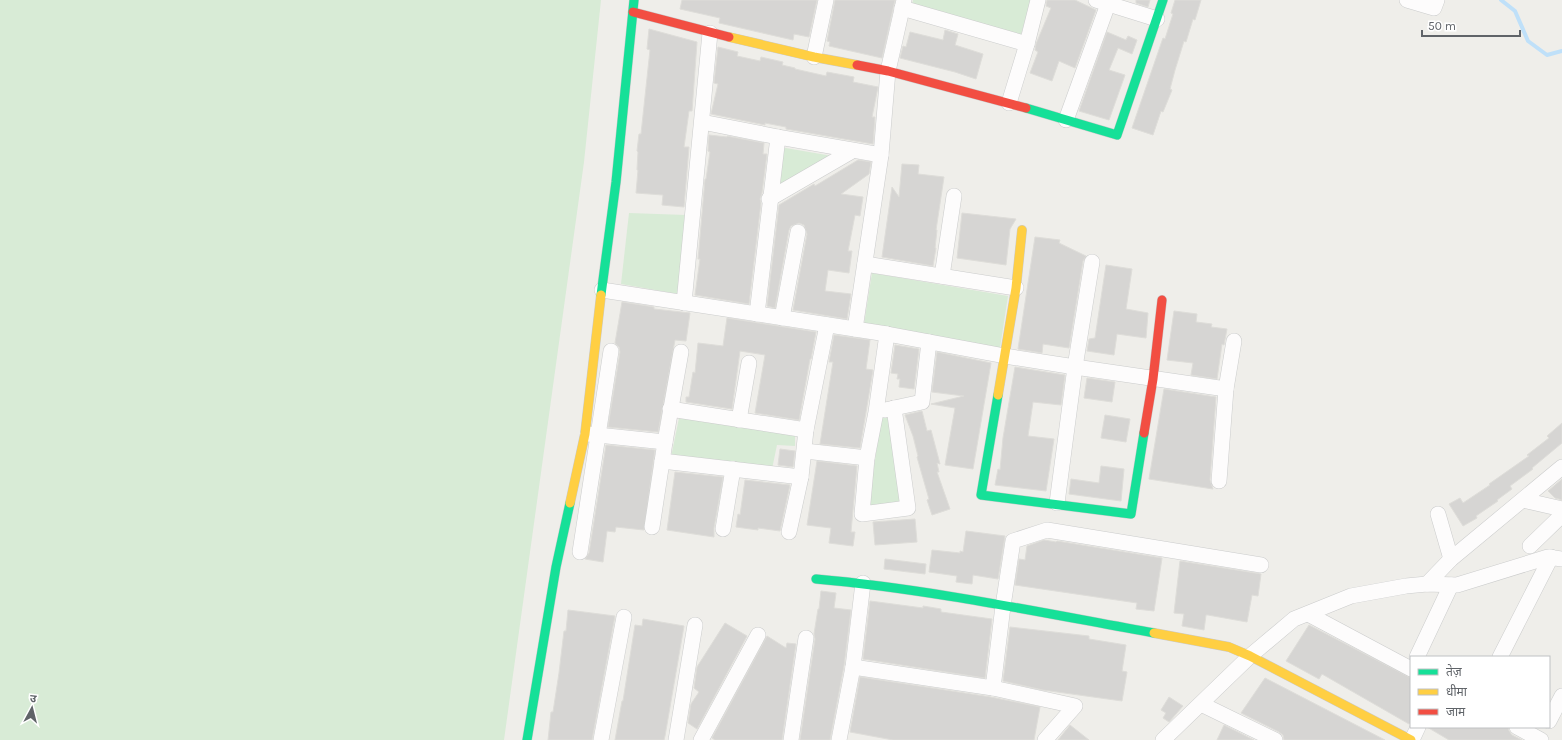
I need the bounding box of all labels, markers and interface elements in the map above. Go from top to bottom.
scale bar [1422,12,1520,38]
text: 50 m [1428,19,1456,33]
legend [1410,656,1550,728]
text: तेज़ [1446,664,1463,679]
text: धीमा [1446,684,1468,699]
north arrow [12,688,52,728]
text: उ [29,692,38,705]
text: जाम [1446,705,1466,719]

